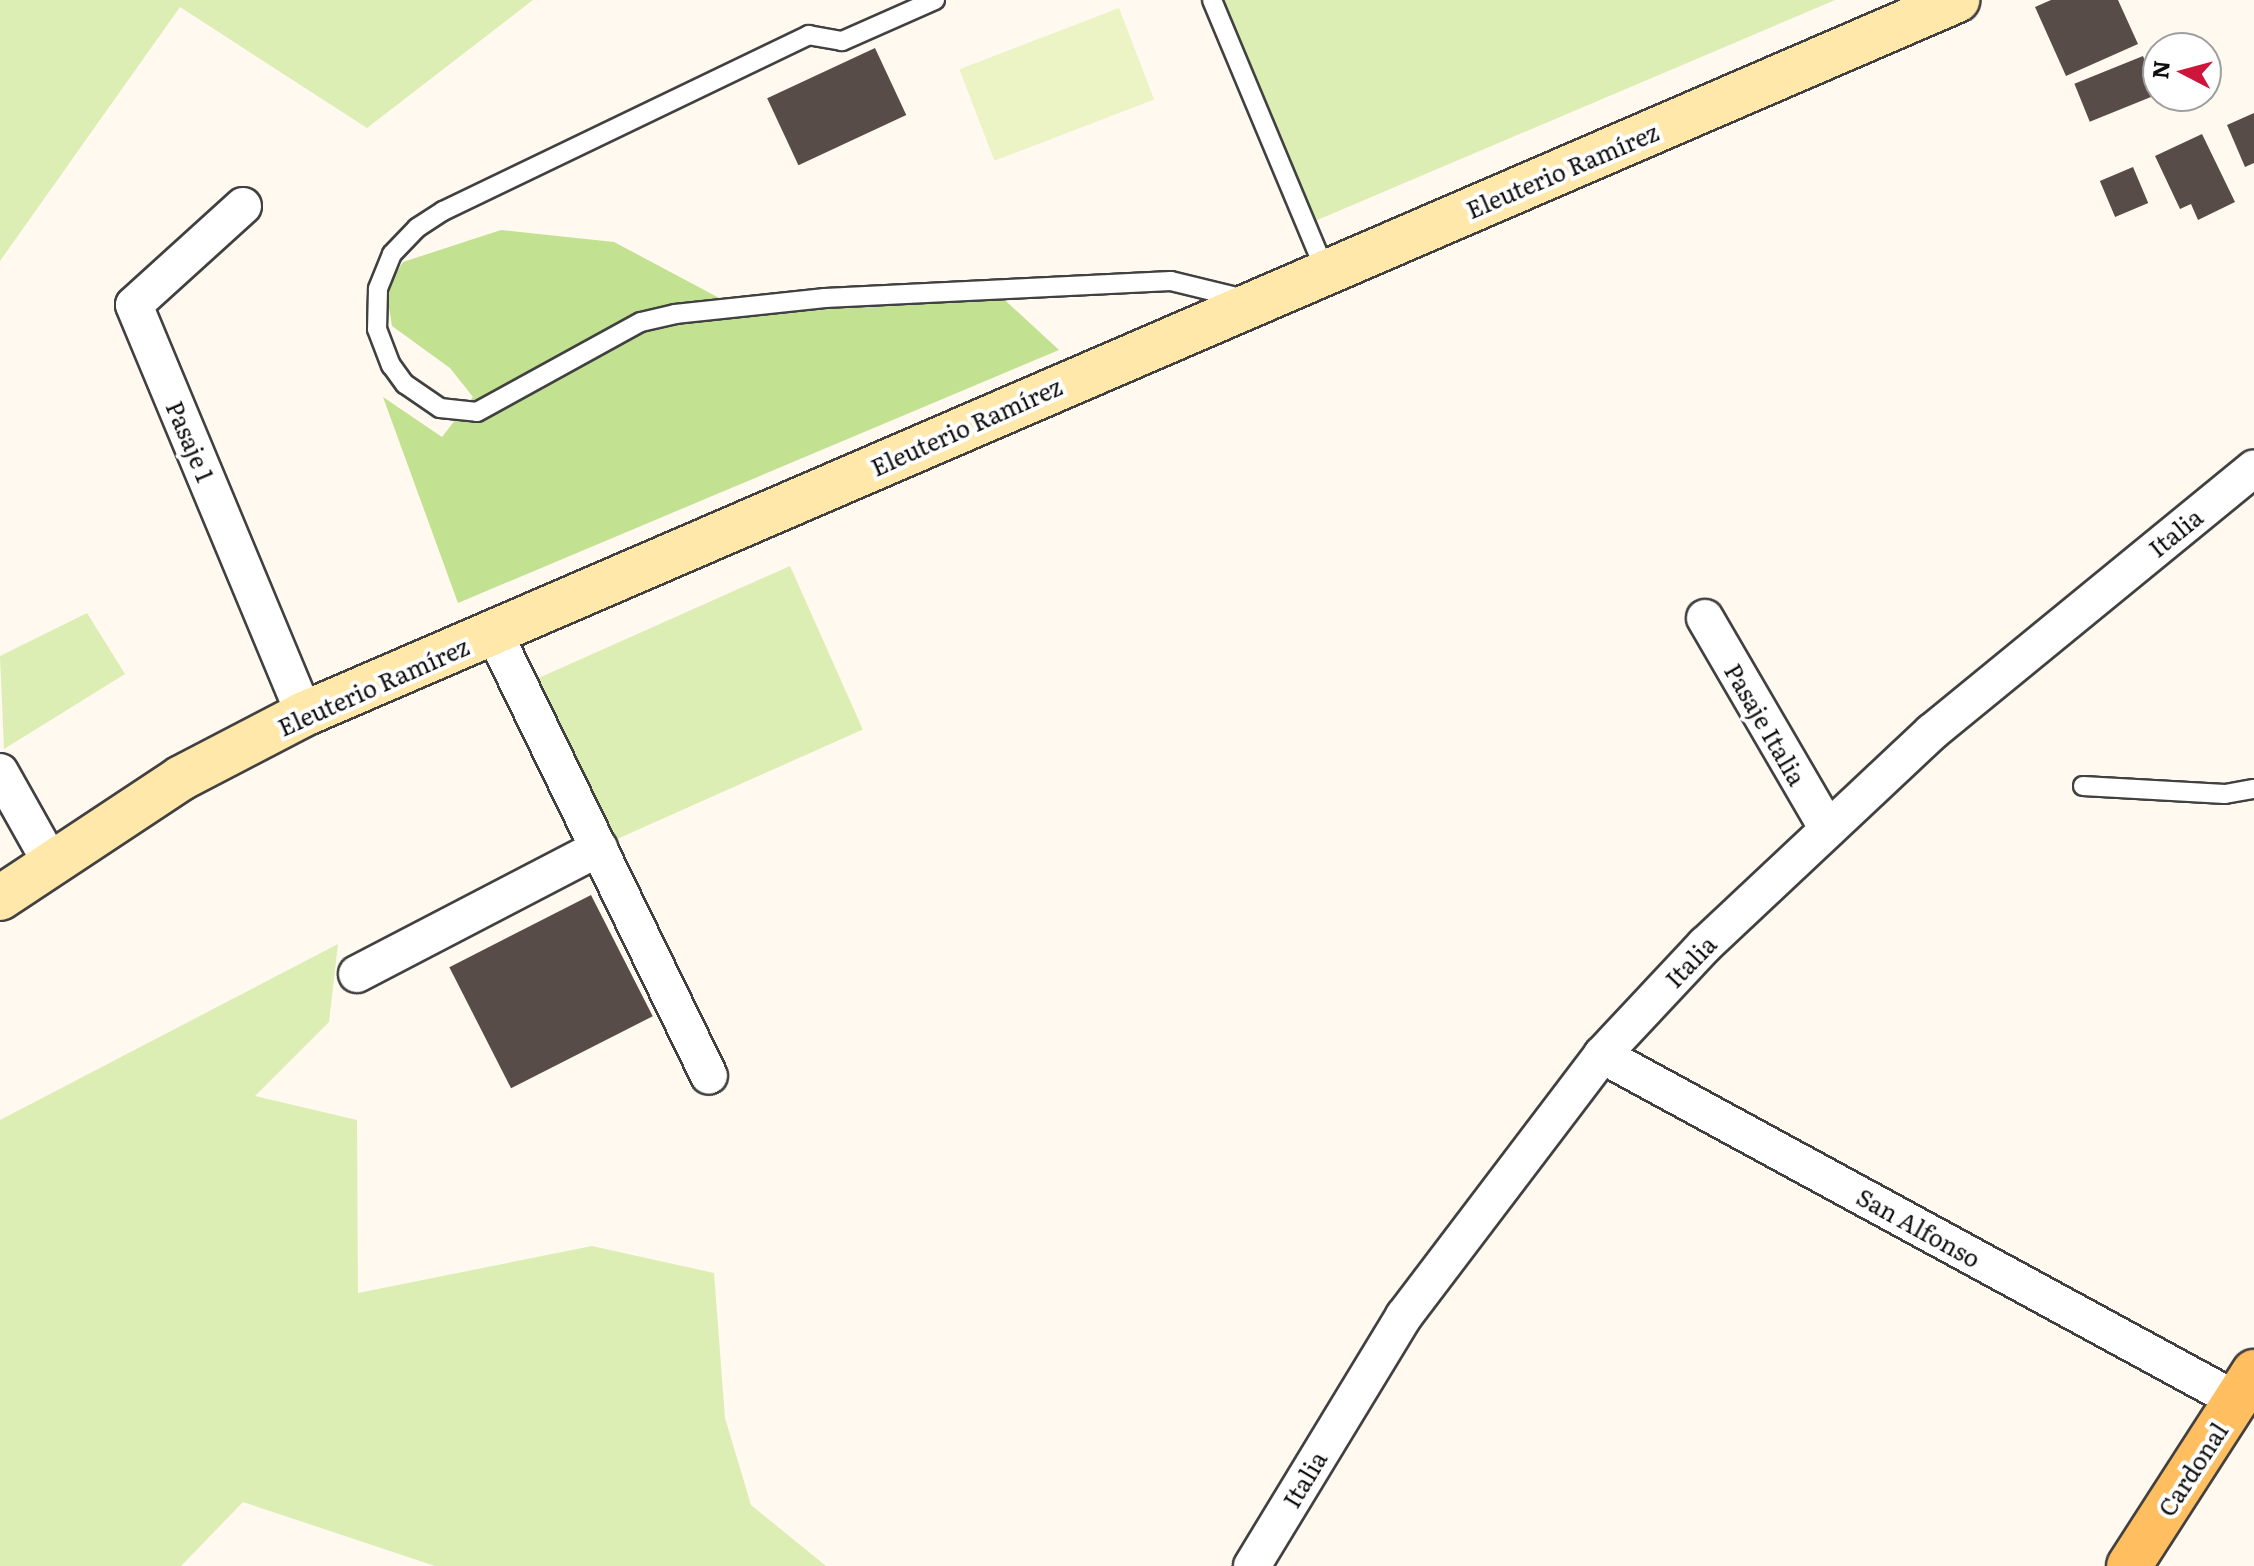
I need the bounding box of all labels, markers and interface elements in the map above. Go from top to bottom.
north arrow [2142,32,2222,112]
text: N [2142,59,2177,81]
street label: Eleuterio Ramírez [1462,117,1662,223]
street label: Eleuterio Ramírez [866,371,1066,481]
street label: Pasaje 1 [161,396,221,486]
street label: Italia [2142,502,2208,562]
street label: Eleuterio Ramírez [273,631,473,741]
street label: Pasaje Italia [1720,658,1812,790]
street label: Italia [1659,929,1721,993]
street label: San Alfonso [1852,1181,1986,1273]
street label: Cardonal [2151,1417,2233,1521]
street label: Italia [1276,1446,1332,1512]

